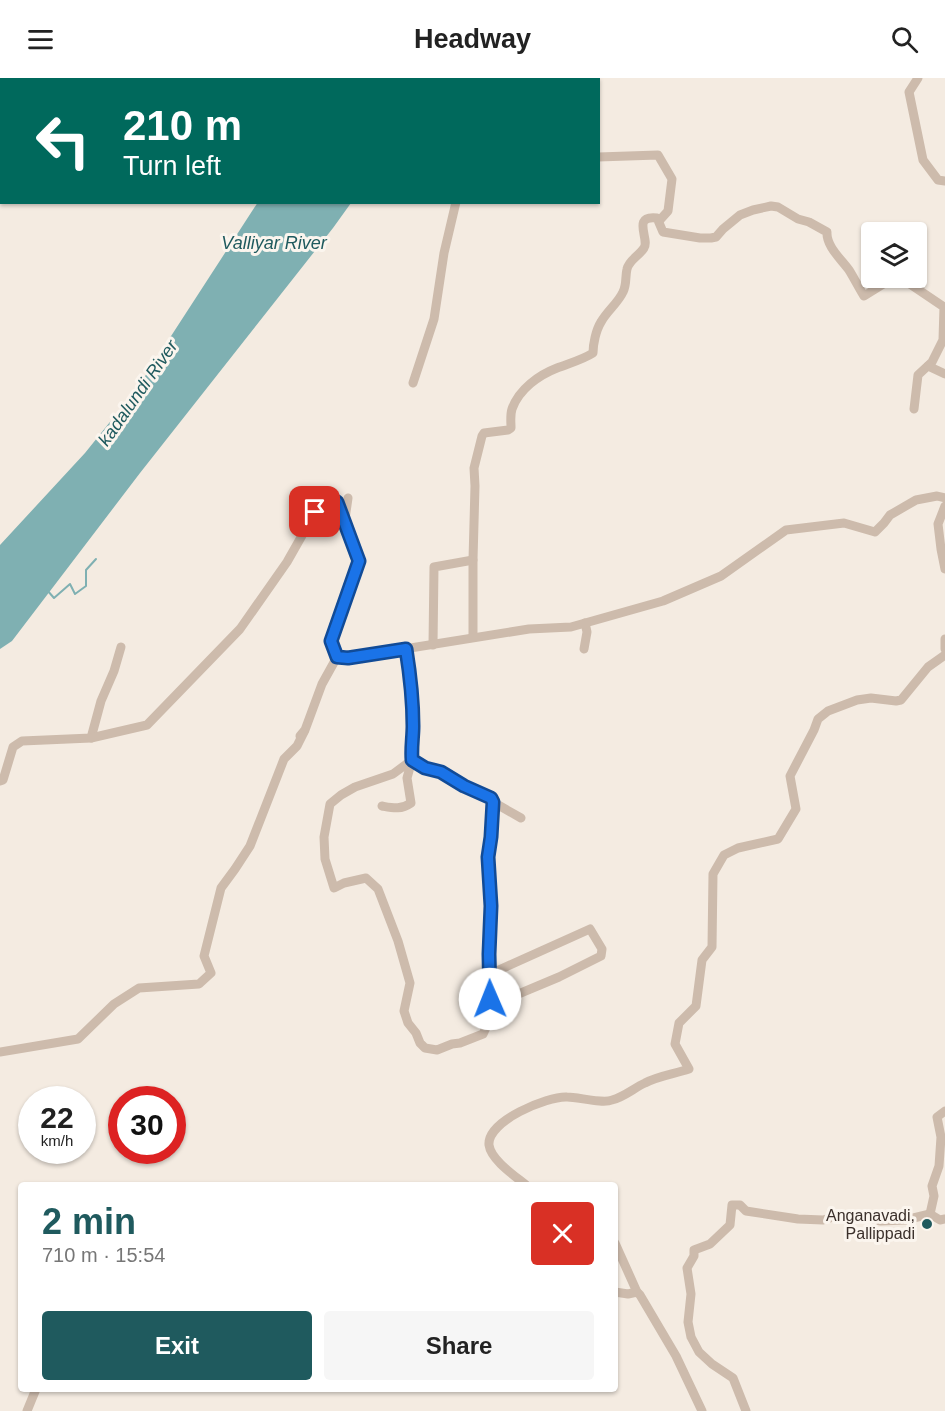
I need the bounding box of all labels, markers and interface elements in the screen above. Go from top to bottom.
icon: menu [24,23,57,56]
icon: search [888,23,921,56]
text: Headway [414,24,531,54]
icon: left [24,102,102,180]
text: 210 m [123,102,242,149]
text: Turn left [123,151,221,181]
map controls [861,222,927,288]
button: layers [861,222,927,288]
water label: Valliyar River [221,233,328,253]
water label: kadalundi River [94,336,182,450]
pin [289,486,340,537]
icon: arrive [298,495,331,528]
position arrow [458,967,522,1031]
speed limit sign: 30 [108,1086,186,1164]
text: 22 [40,1101,74,1134]
text: km/h [41,1132,73,1149]
text: 2 min [42,1201,136,1242]
button: close [531,1202,594,1265]
place label: Anganavadi, Pallippadi [826,1207,915,1242]
marker: Anganavadi, Pallippadi [920,1217,934,1231]
text: 710 m · 15:54 [42,1244,165,1266]
button: Exit [42,1311,312,1380]
button: Share [324,1311,594,1380]

